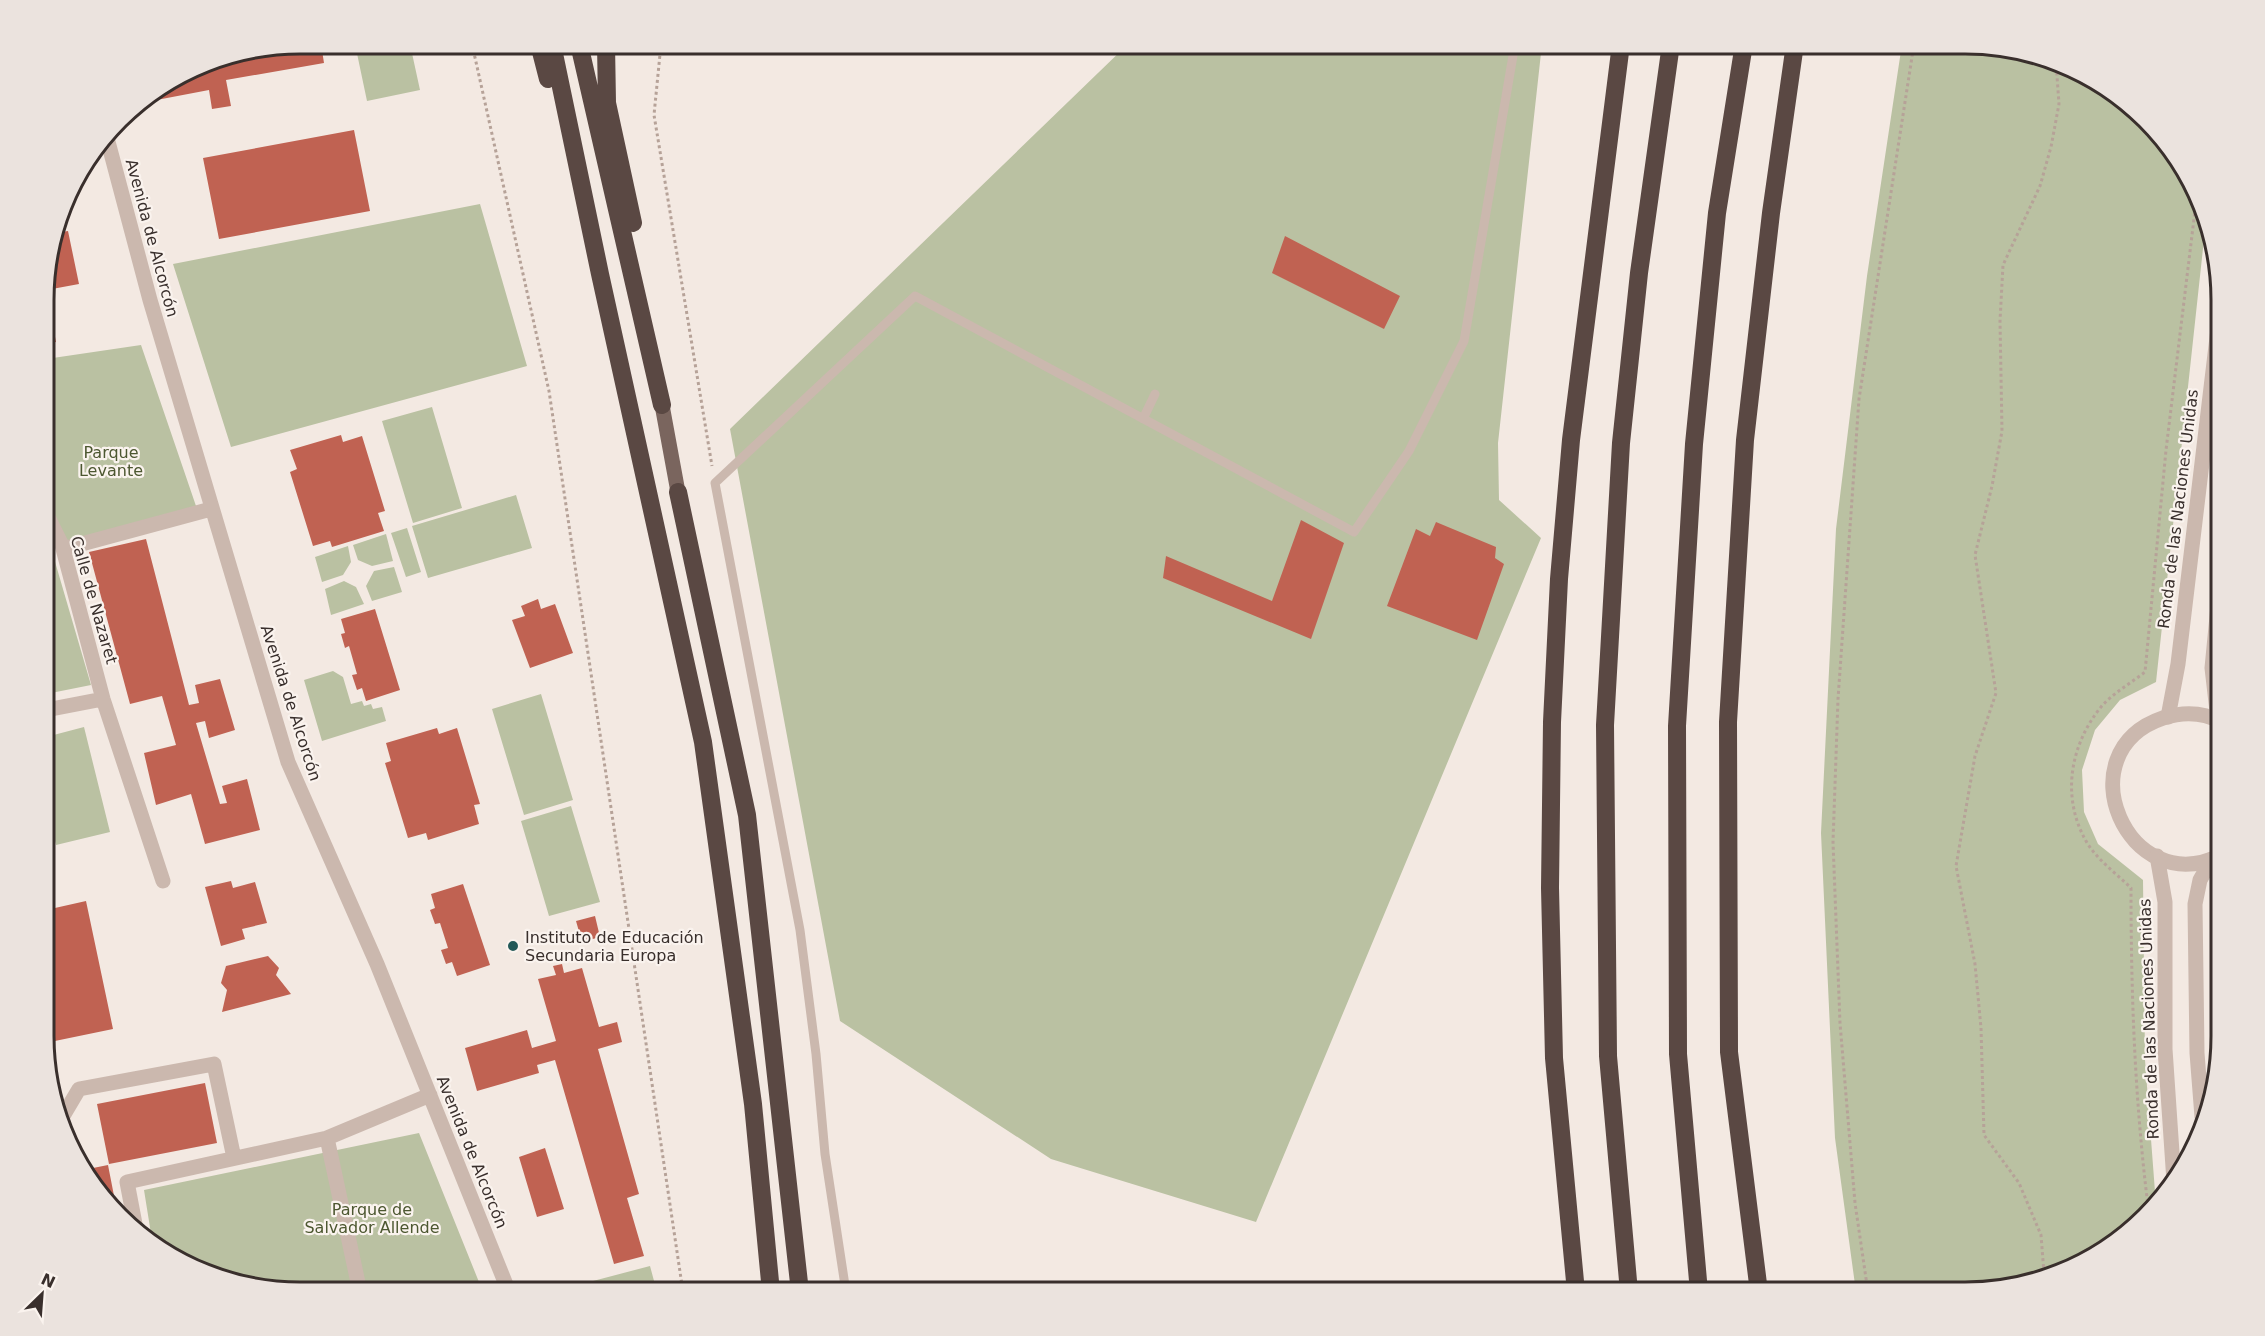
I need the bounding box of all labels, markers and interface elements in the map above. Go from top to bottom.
street label: Avenida de Alcorcón [122,157,182,319]
street label: Ronda de las Naciones Unidas [2154,388,2202,630]
park label: Parque Levante [79,443,143,480]
street label: Calle de Nazaret [67,534,121,666]
street label: Avenida de Alcorcón [257,623,325,783]
street label: Ronda de las Naciones Unidas [2135,898,2163,1140]
place label: Instituto de Educación Secundaria Europa [525,928,704,965]
marker: Instituto de Educación Secundaria Europa [506,939,520,953]
street label: Avenida de Alcorcón [433,1073,511,1231]
park label: Parque de Salvador Allende [304,1200,440,1237]
north arrow [12,1264,72,1324]
text: N [38,1269,58,1292]

